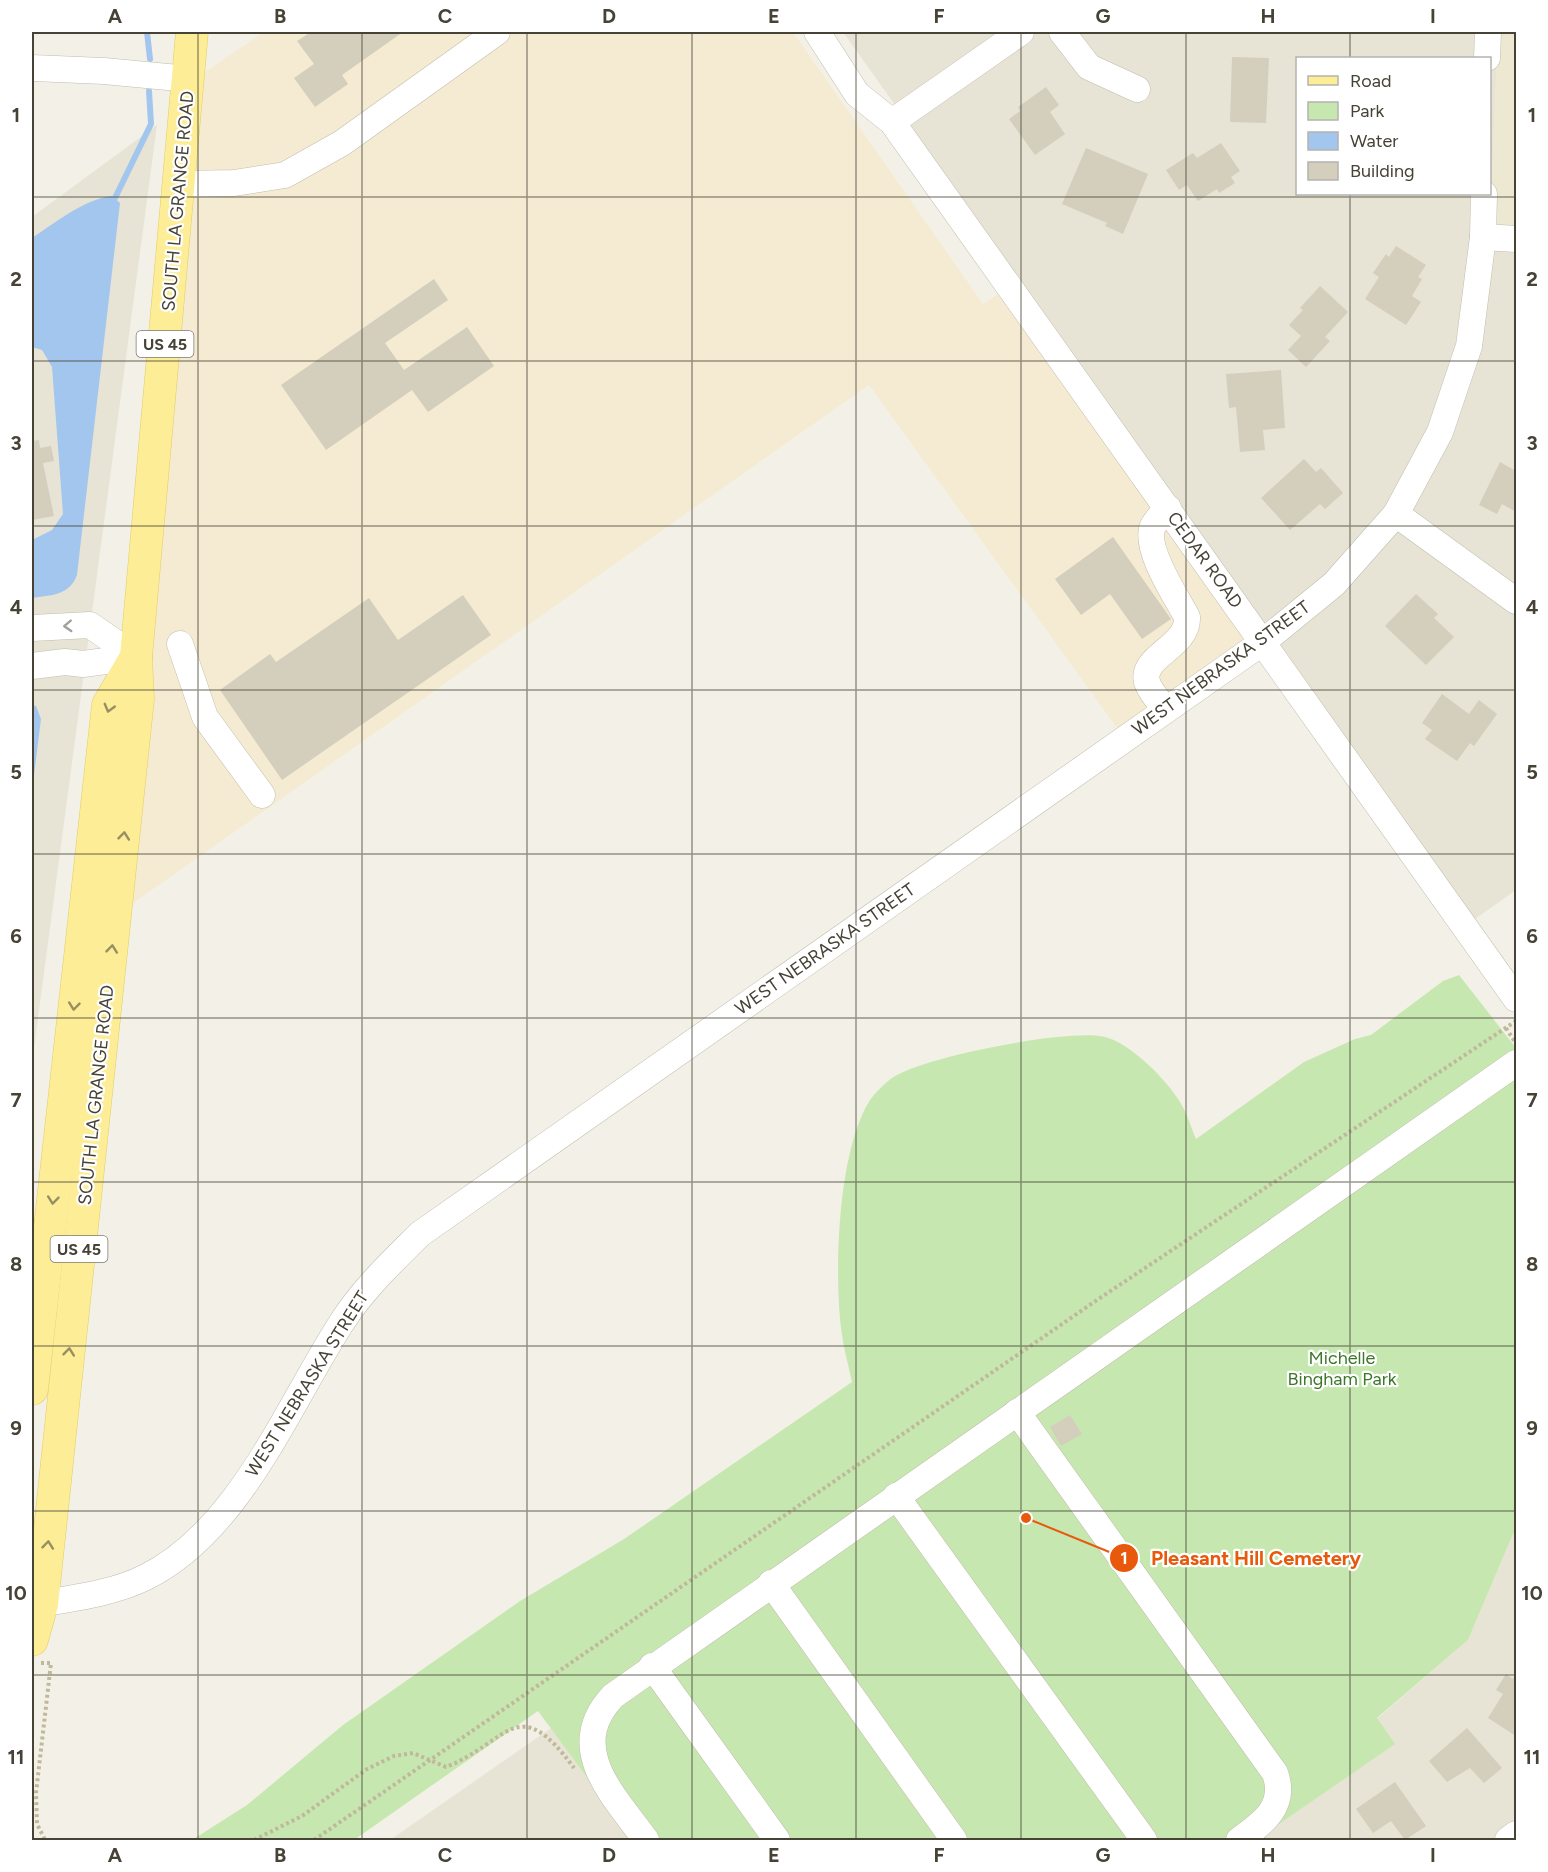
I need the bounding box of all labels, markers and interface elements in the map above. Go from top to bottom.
text: A [108,4,123,28]
text: B [274,4,286,28]
text: C [438,4,452,28]
text: D [602,4,616,28]
text: E [768,4,780,28]
text: F [933,4,945,28]
text: G [1096,4,1111,28]
text: H [1261,4,1276,28]
text: I [1430,4,1436,28]
legend [1296,57,1491,195]
text: Road [1350,70,1391,92]
street label: SOUTH LA GRANGE ROAD [157,90,199,312]
text: Park [1350,100,1385,122]
text: 1 [12,103,20,127]
text: 1 [1528,103,1536,127]
text: Water [1350,130,1398,152]
text: Building [1350,160,1415,182]
text: 2 [10,267,22,291]
text: 2 [1526,267,1538,291]
road number: US 45 [136,331,194,357]
text: 3 [10,431,22,455]
text: 3 [1526,431,1538,455]
street label: CEDAR ROAD [1163,508,1247,612]
text: 4 [10,595,23,619]
text: 4 [1526,595,1539,619]
street label: WEST NEBRASKA STREET [1128,596,1314,740]
one-way arrow [63,619,72,632]
one-way arrow [104,702,116,713]
text: 5 [10,760,22,784]
text: 5 [1526,760,1538,784]
one-way arrow [117,832,129,841]
street label: WEST NEBRASKA STREET [731,878,919,1020]
text: 6 [10,924,22,948]
text: 6 [1526,924,1538,948]
one-way arrow [105,944,117,953]
street label: SOUTH LA GRANGE ROAD [74,984,118,1206]
one-way arrow [68,1002,81,1011]
text: 7 [10,1088,22,1112]
text: 7 [1526,1088,1538,1112]
one-way arrow [47,1195,59,1204]
road number: US 45 [50,1236,107,1262]
text: 8 [10,1252,22,1276]
text: 8 [1526,1252,1538,1276]
street label: WEST NEBRASKA STREET [241,1287,373,1481]
one-way arrow [62,1347,74,1356]
park label: Michelle Bingham Park [1287,1347,1397,1390]
text: 9 [10,1416,22,1440]
text: 9 [1526,1416,1538,1440]
callout: Pleasant Hill Cemetery [1109,1539,1373,1577]
one-way arrow [41,1541,54,1550]
text: Pleasant Hill Cemetery [1151,1546,1361,1570]
text: 1 [1120,1547,1128,1569]
text: 10 [5,1581,27,1605]
text: 10 [1521,1581,1543,1605]
text: 11 [8,1745,24,1769]
text: 11 [1524,1745,1540,1769]
text: A [108,1843,123,1867]
text: B [274,1843,286,1867]
text: C [438,1843,452,1867]
text: D [602,1843,616,1867]
text: E [768,1843,780,1867]
text: F [933,1843,945,1867]
text: G [1096,1843,1111,1867]
text: H [1261,1843,1276,1867]
text: I [1430,1843,1436,1867]

